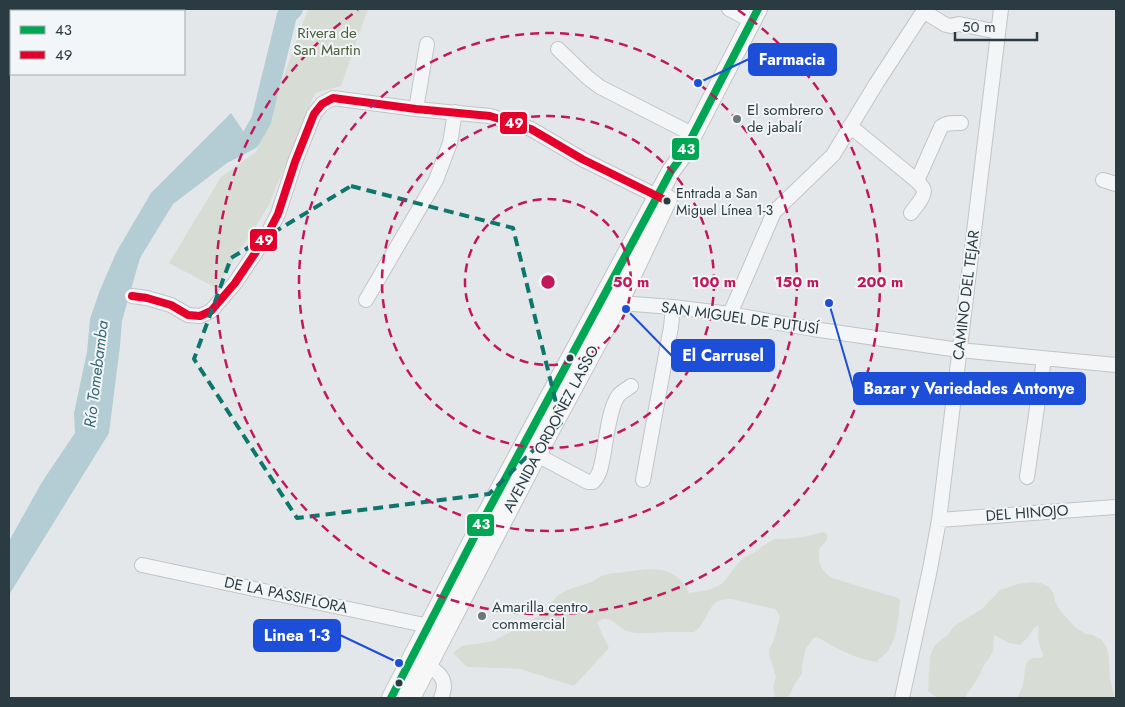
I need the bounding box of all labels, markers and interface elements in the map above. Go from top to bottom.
legend [10,10,185,75]
scale bar [955,10,1038,42]
text: 50 m [962,16,996,38]
text: 43 [55,19,72,41]
park label: Rivera de San Martin [293,22,361,61]
text: 49 [55,44,72,66]
callout: Farmacia [749,44,836,75]
text: Farmacia [759,48,825,71]
place label: El sombrero de jabalí [747,99,823,138]
line badge: 49 [499,111,528,135]
text: 49 [504,113,524,133]
marker: El sombrero de jabalí [731,113,743,125]
line badge: 43 [671,137,700,161]
text: 43 [677,139,696,159]
place label: Entrada a San Miguel Línea 1-3 [676,183,774,220]
marker: Entrada a San Miguel Línea 1-3 [662,196,672,206]
line badge: 49 [249,228,278,252]
street label: CAMINO DEL TEJAR [947,228,985,361]
text: 49 [254,230,274,250]
text: 50 m [613,271,649,293]
text: 100 m [692,271,736,293]
text: 150 m [775,271,819,293]
text: 200 m [857,271,903,293]
centre of rings [539,273,557,291]
street label: SAN MIGUEL DE PUTUSÍ [660,296,821,340]
water label: Río Tomebamba [78,319,114,429]
callout: El Carrusel [672,340,774,371]
street label: AVENIDA ORDOÑEZ LASSO [498,341,604,516]
text: El Carrusel [682,344,764,367]
unlabelled marker [565,353,575,363]
callout: Bazar y Variedades Antonye [854,373,1085,404]
text: Bazar y Variedades Antonye [863,377,1075,400]
street label: DEL HINOJO [985,499,1069,527]
line badge: 43 [466,513,495,537]
text: 43 [472,514,491,534]
street label: DE LA PASSIFLORA [222,571,350,619]
place label: Amarilla centro commercial [492,596,588,635]
marker: Amarilla centro commercial [476,610,488,622]
callout: Linea 1-3 [254,620,340,651]
text: Linea 1-3 [264,624,330,647]
unlabelled marker [394,678,404,688]

